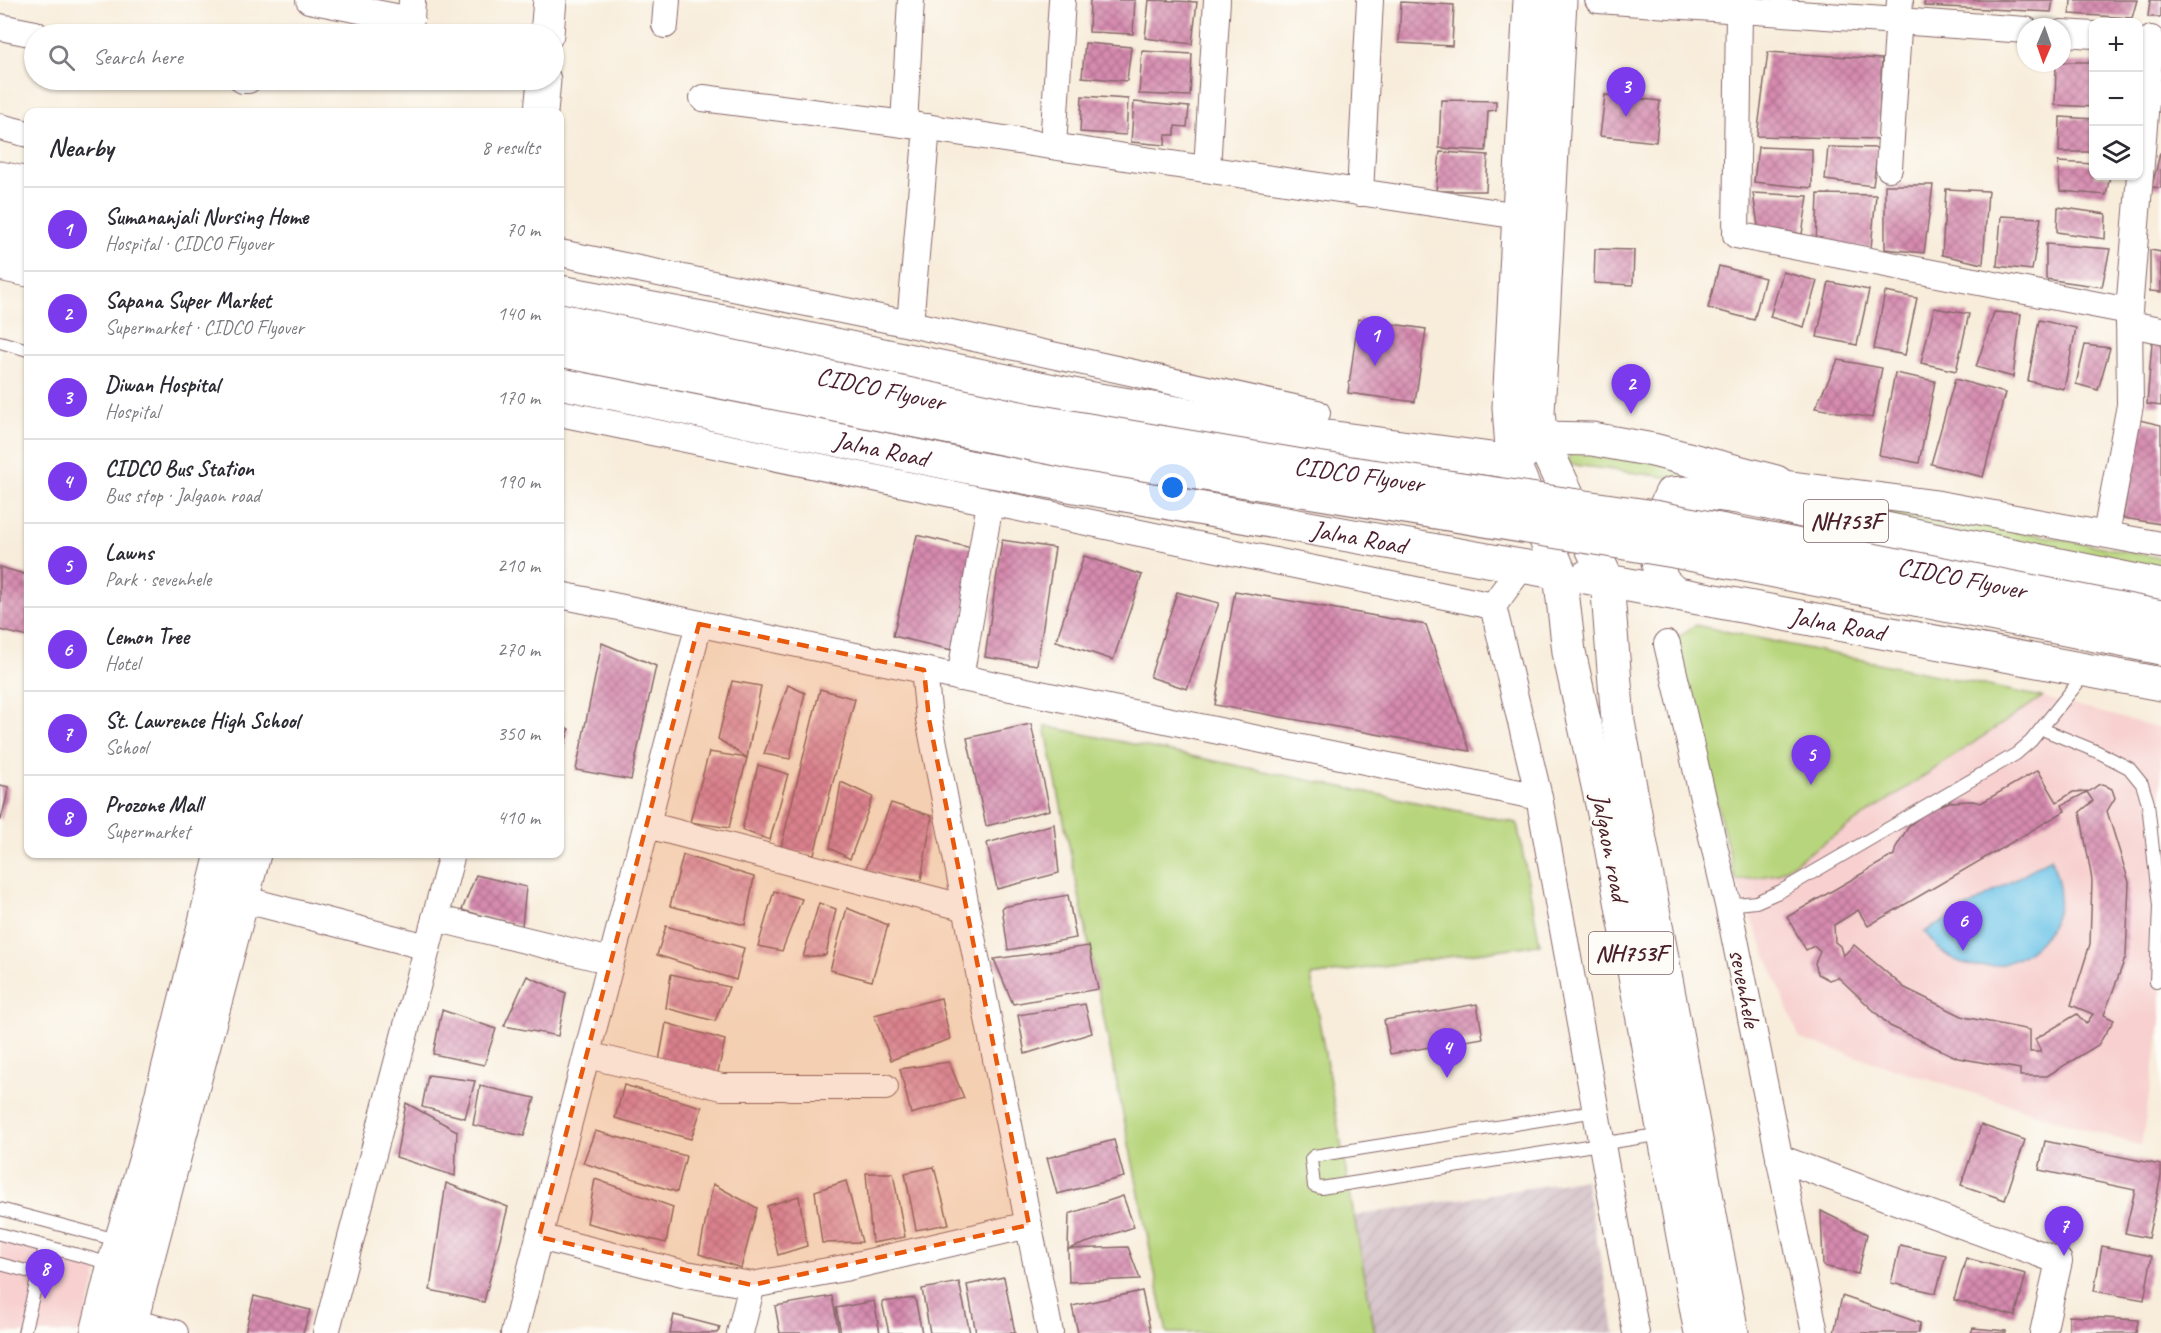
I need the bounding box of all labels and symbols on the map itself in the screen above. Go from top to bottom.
north arrow [2017,18,2071,72]
pin: 3 [1606,68,1646,117]
pin: 1 [1356,316,1394,366]
street label: CIDCO Flyover [814,359,951,419]
pin: 2 [1612,364,1650,414]
street label: Jalna Road [829,422,935,475]
street label: CIDCO Flyover [1292,448,1429,500]
your location [1158,473,1187,502]
road number: NH753F [1804,500,1888,542]
street label: Jalna Road [1307,512,1413,562]
street label: CIDCO Flyover [1895,549,2032,607]
street label: Jalna Road [1786,598,1891,649]
pin: 5 [1792,736,1830,785]
street label: Jalgaon road [1583,788,1637,908]
pin: 6 [1944,902,1982,951]
road number: NH753F [1589,932,1673,974]
street label: sevenhele [1721,946,1769,1033]
pin: 4 [1428,1028,1466,1078]
pin: 7 [2044,1206,2084,1256]
pin: 8 [26,1250,64,1299]

